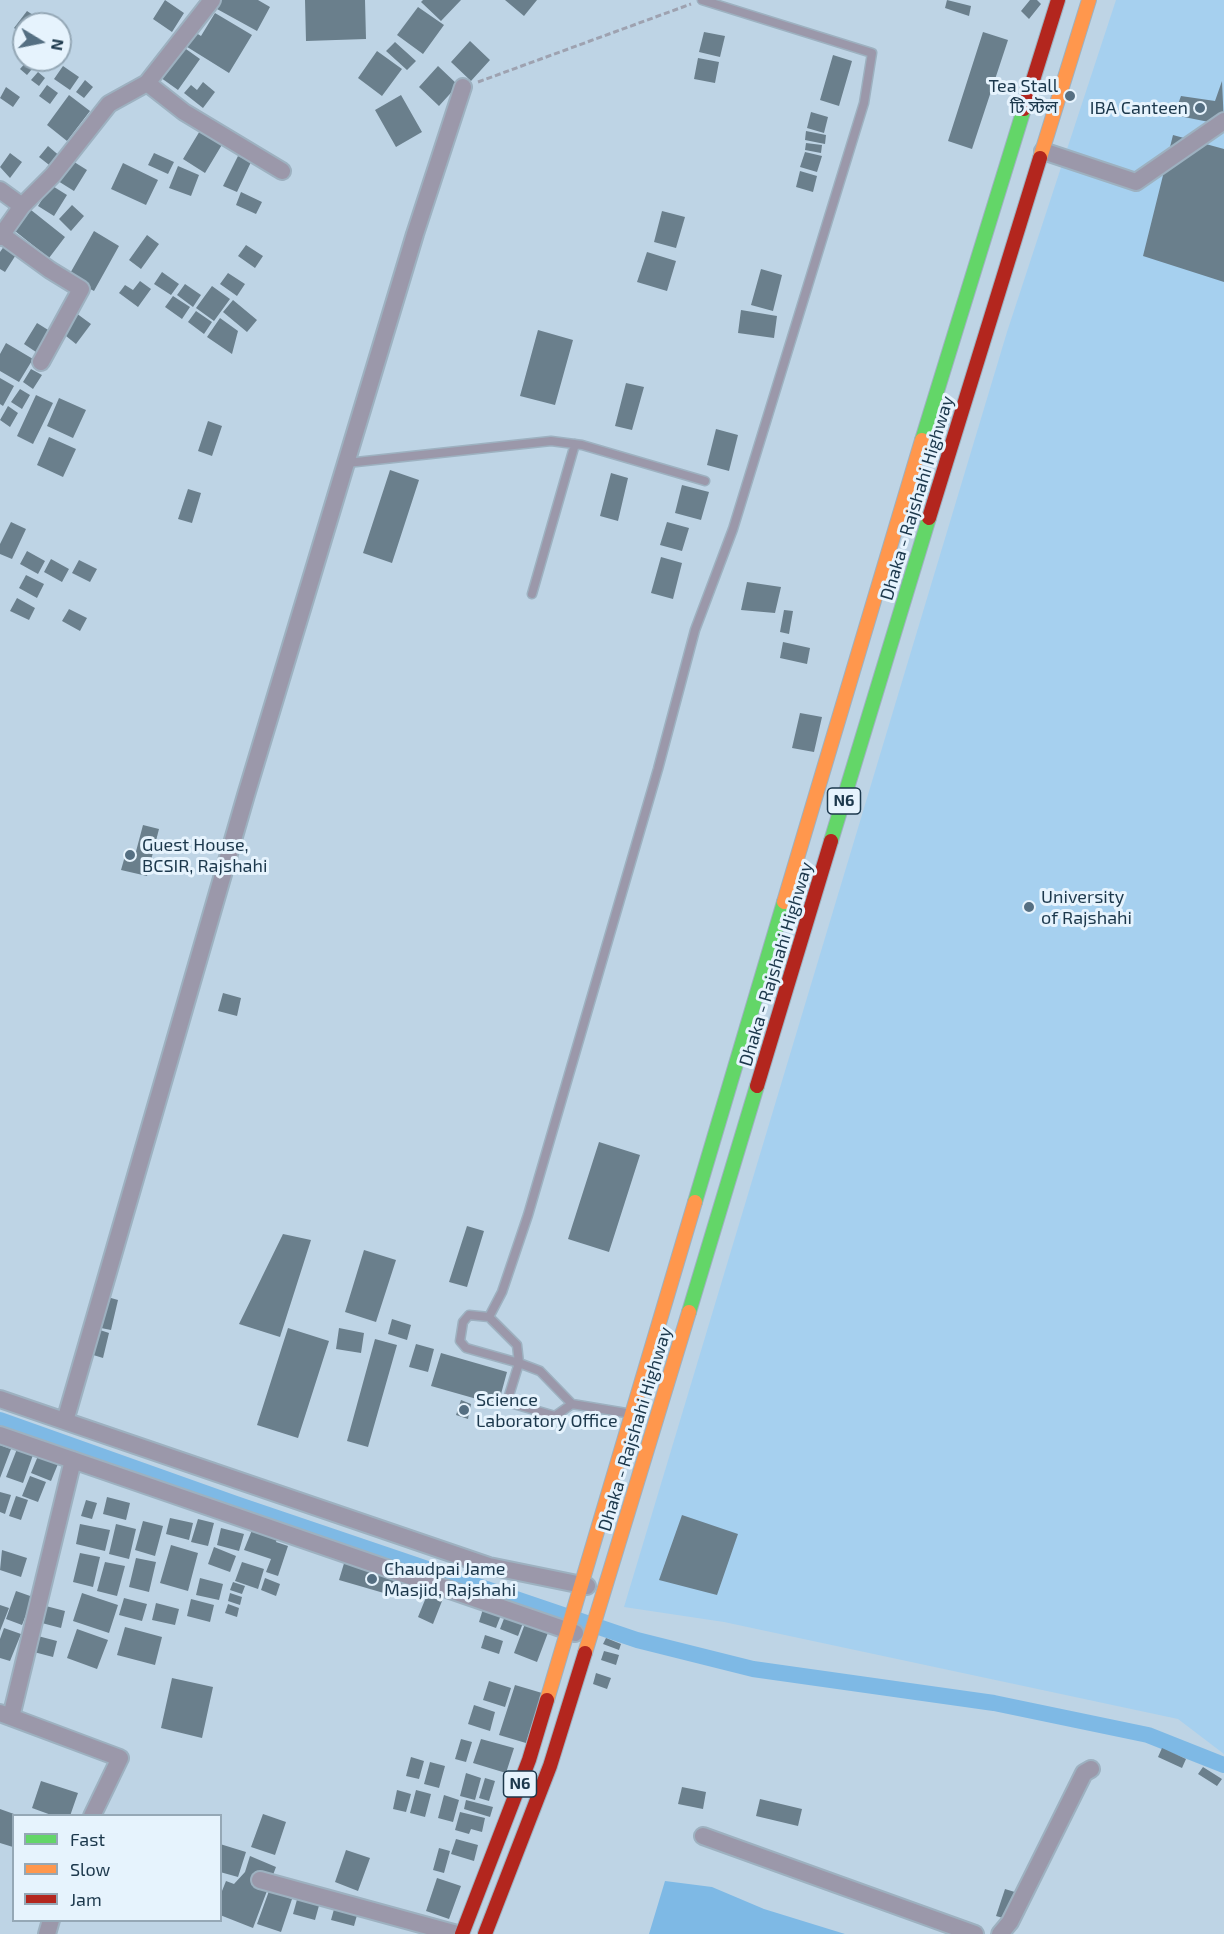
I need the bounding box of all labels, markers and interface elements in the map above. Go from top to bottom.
north arrow [12,12,72,72]
text: N [48,38,69,52]
place label: Tea Stall টি স্টল [989,75,1058,118]
marker: Tea Stall টি স্টল [1063,89,1077,103]
place label: IBA Canteen [1090,97,1188,119]
marker: IBA Canteen [1193,101,1207,115]
street label: Dhaka - Rajshahi Highway [876,393,958,603]
road number: N6 [828,788,860,814]
place label: Guest House, BCSIR, Rajshahi [142,834,267,876]
marker: Guest House, BCSIR, Rajshahi [123,848,137,862]
street label: Dhaka - Rajshahi Highway [735,859,817,1069]
place label: University of Rajshahi [1041,886,1132,928]
marker: University of Rajshahi [1022,900,1036,914]
street label: Dhaka - Rajshahi Highway [594,1324,676,1534]
place label: Science Laboratory Office [476,1389,618,1432]
marker: Science Laboratory Office [457,1403,471,1417]
place label: Chaudpai Jame Masjid, Rajshahi [384,1558,516,1600]
marker: Chaudpai Jame Masjid, Rajshahi [365,1572,379,1586]
road number: N6 [504,1771,536,1797]
legend [12,1814,222,1922]
text: Fast [70,1828,105,1850]
text: Slow [70,1858,110,1880]
text: Jam [70,1888,102,1910]

